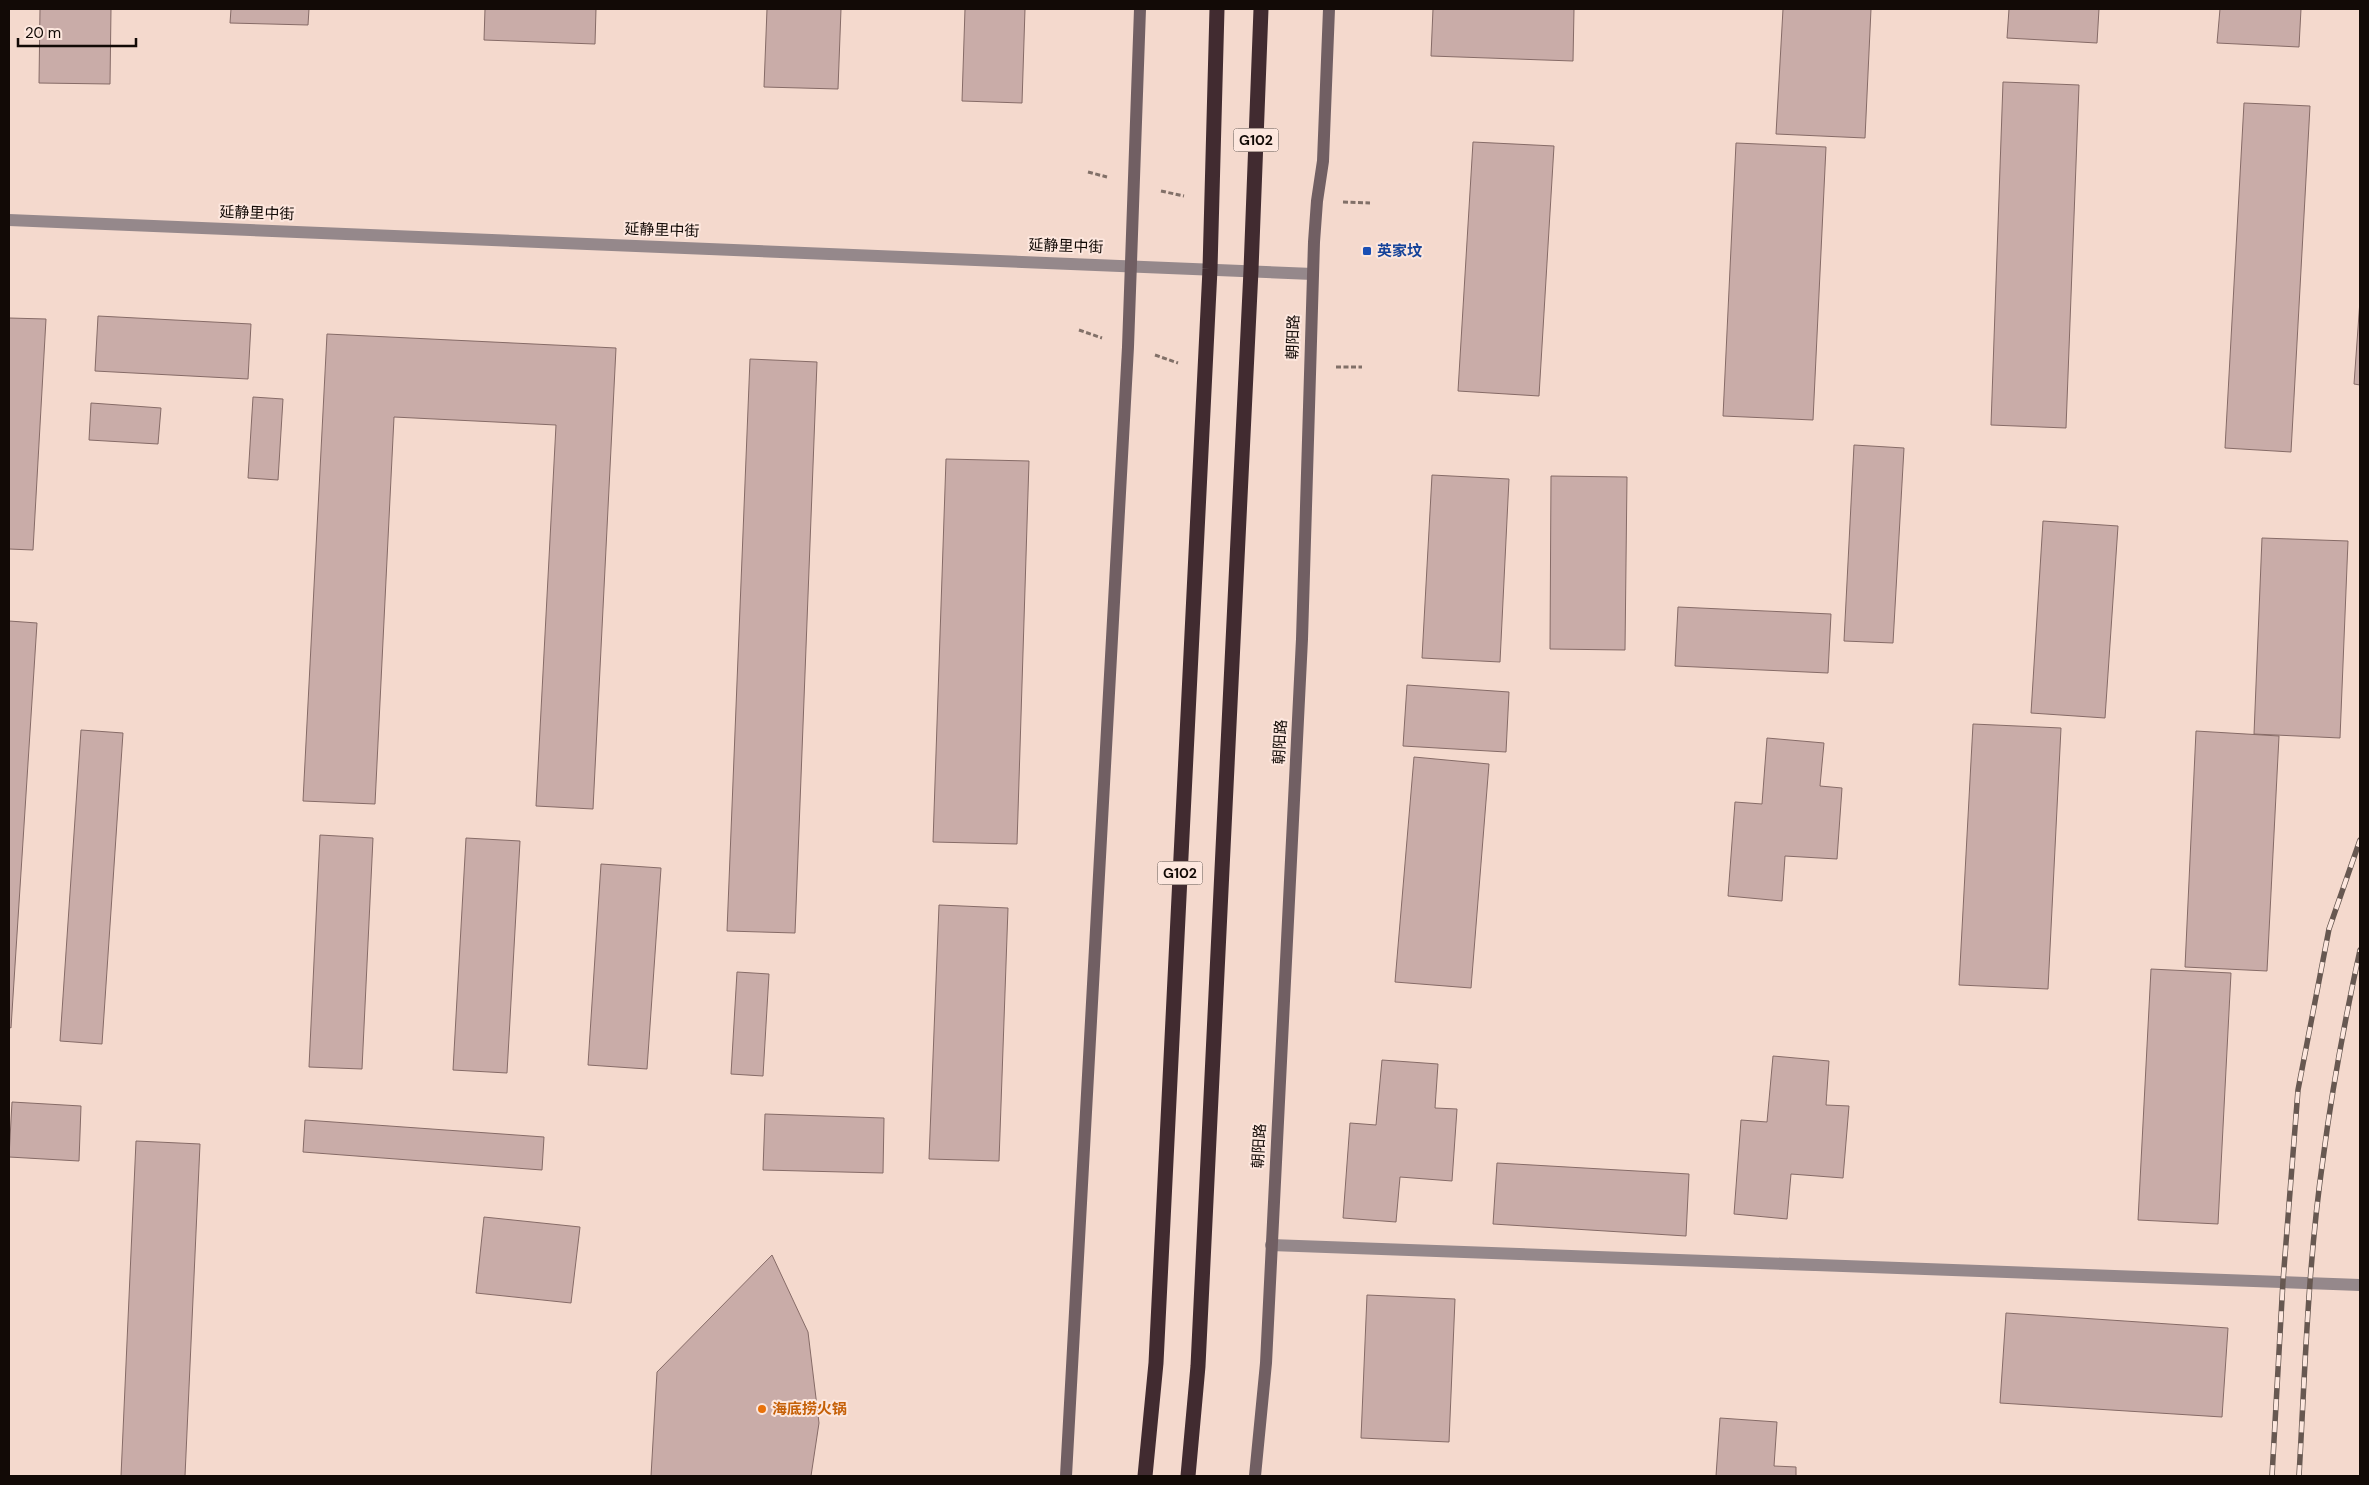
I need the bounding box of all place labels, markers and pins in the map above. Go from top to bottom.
place label: 英家坟 [1377,241,1422,261]
marker: 英家坟 [1361,245,1373,257]
place label: 海底捞火锅 [772,1399,847,1419]
marker: 海底捞火锅 [756,1403,768,1415]

